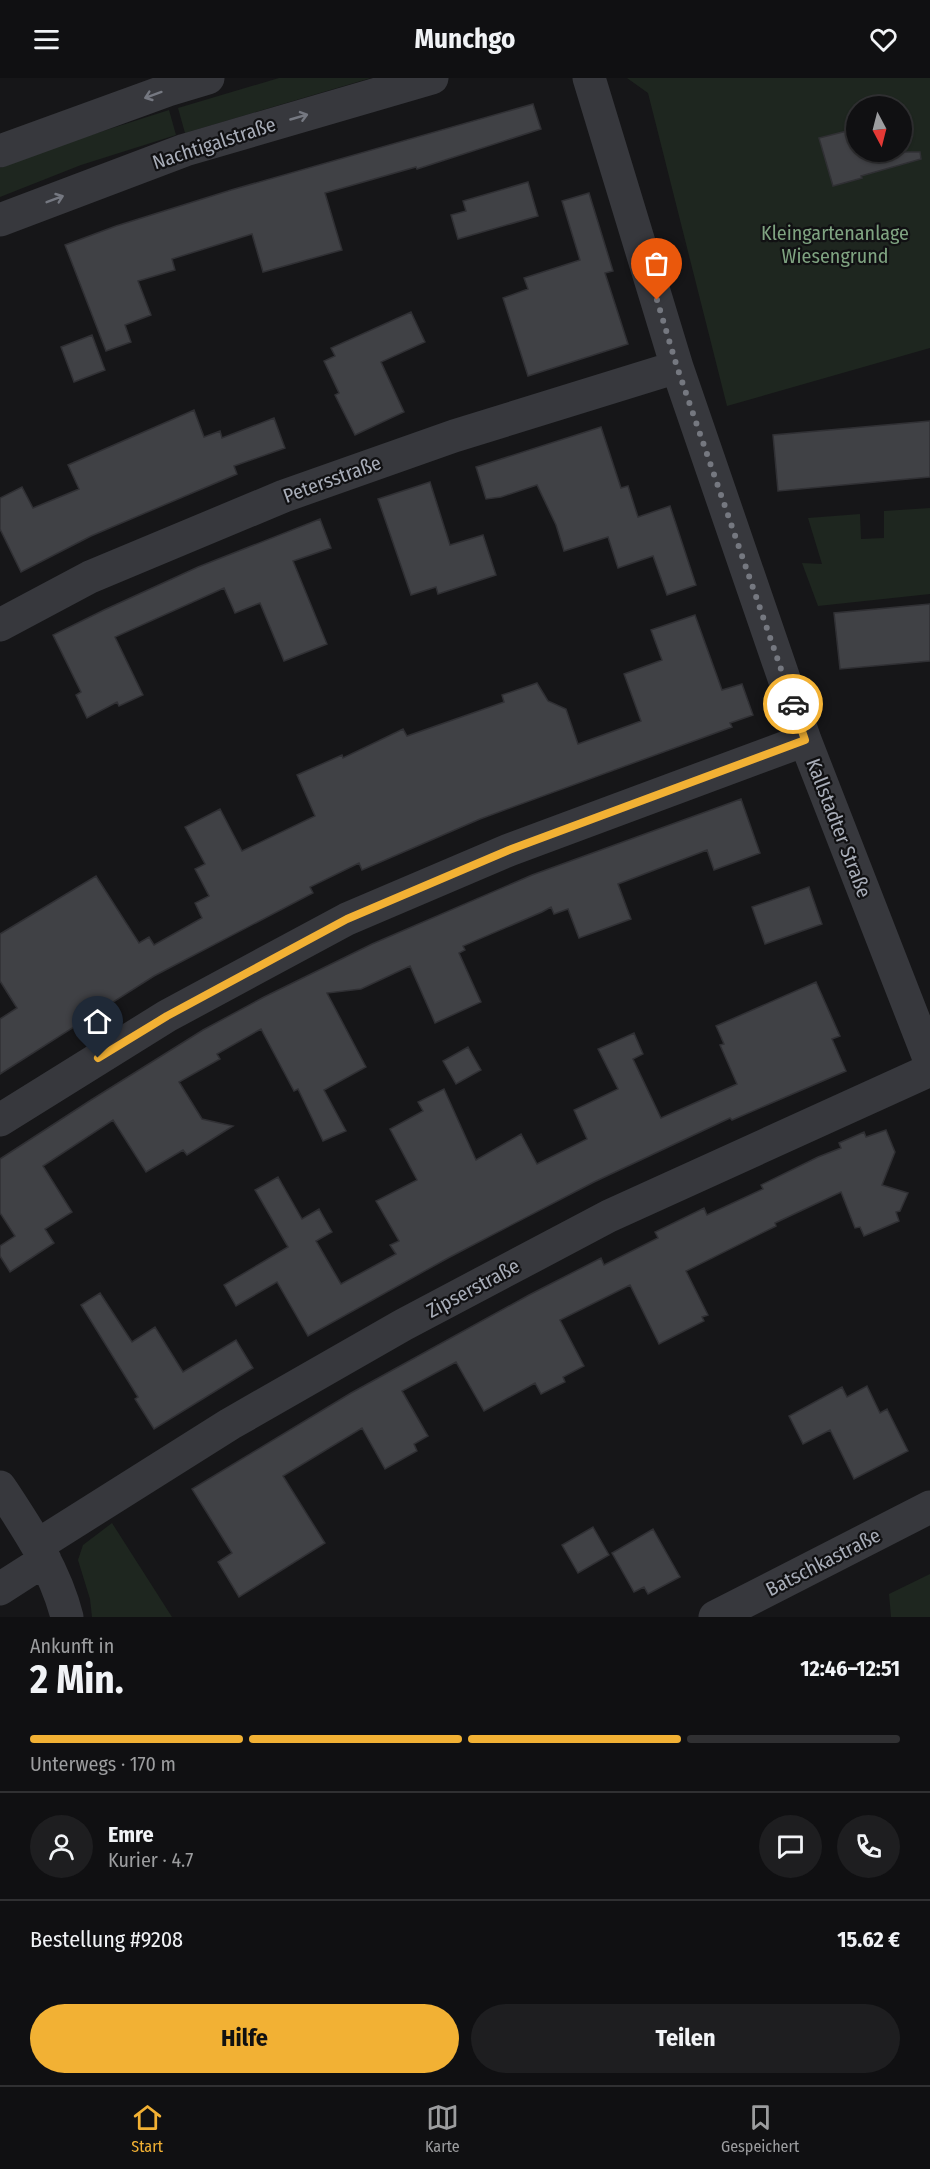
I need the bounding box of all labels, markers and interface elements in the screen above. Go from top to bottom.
icon: menu [30,23,63,56]
text: Munchgo [415,23,515,55]
icon: heart [867,23,900,56]
one-way arrow [144,91,162,102]
north arrow [846,96,912,162]
map controls [846,96,912,162]
one-way arrow [289,111,308,122]
street label: Nachtigalstraße [149,112,279,174]
one-way arrow [45,193,64,204]
park label: Kleingartenanlage Wiesengrund [761,221,909,268]
pin [631,238,682,300]
icon: bag [640,247,673,280]
street label: Petersstraße [280,450,384,508]
courier [763,674,823,734]
icon: car [777,688,810,721]
street label: Kallstadter Straße [801,755,877,901]
pin [72,996,123,1058]
icon: home [81,1005,114,1038]
street label: Zipserstraße [422,1253,524,1323]
street label: Batschkastraße [762,1523,884,1601]
text: Ankunft in [30,1634,114,1658]
text: 12:46–12:51 [800,1655,900,1682]
text: 2 Min. [30,1657,124,1703]
text: Unterwegs · 170 m [30,1752,176,1776]
button: person [30,1815,93,1878]
button: chat [759,1815,822,1878]
button: phone [837,1815,900,1878]
text: Emre [108,1821,154,1848]
text: Kurier · 4.7 [108,1848,193,1872]
text: Bestellung #9208 [30,1926,183,1953]
text: 15.62 € [837,1926,900,1953]
button: Hilfe [30,2004,459,2073]
button: Teilen [471,2004,900,2073]
tab: Start [131,2101,164,2156]
tab: Karte [425,2101,460,2156]
tab: Gespeichert [721,2101,799,2156]

